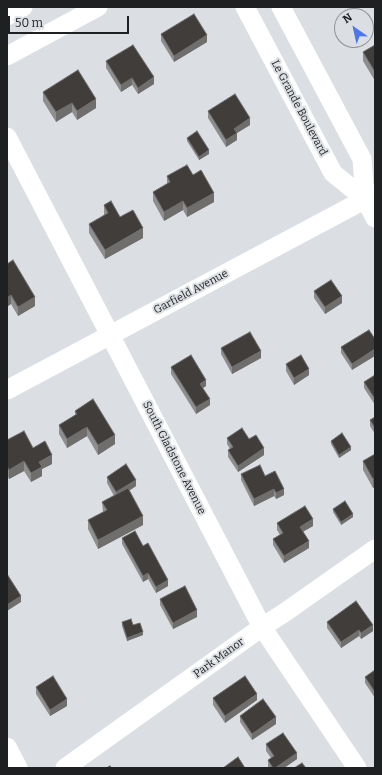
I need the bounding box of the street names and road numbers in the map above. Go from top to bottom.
street label: Le Grande Boulevard [268,58,330,158]
street label: Garfield Avenue [151,267,231,317]
street label: South Gladstone Avenue [140,399,208,517]
street label: Park Manor [191,635,247,681]

